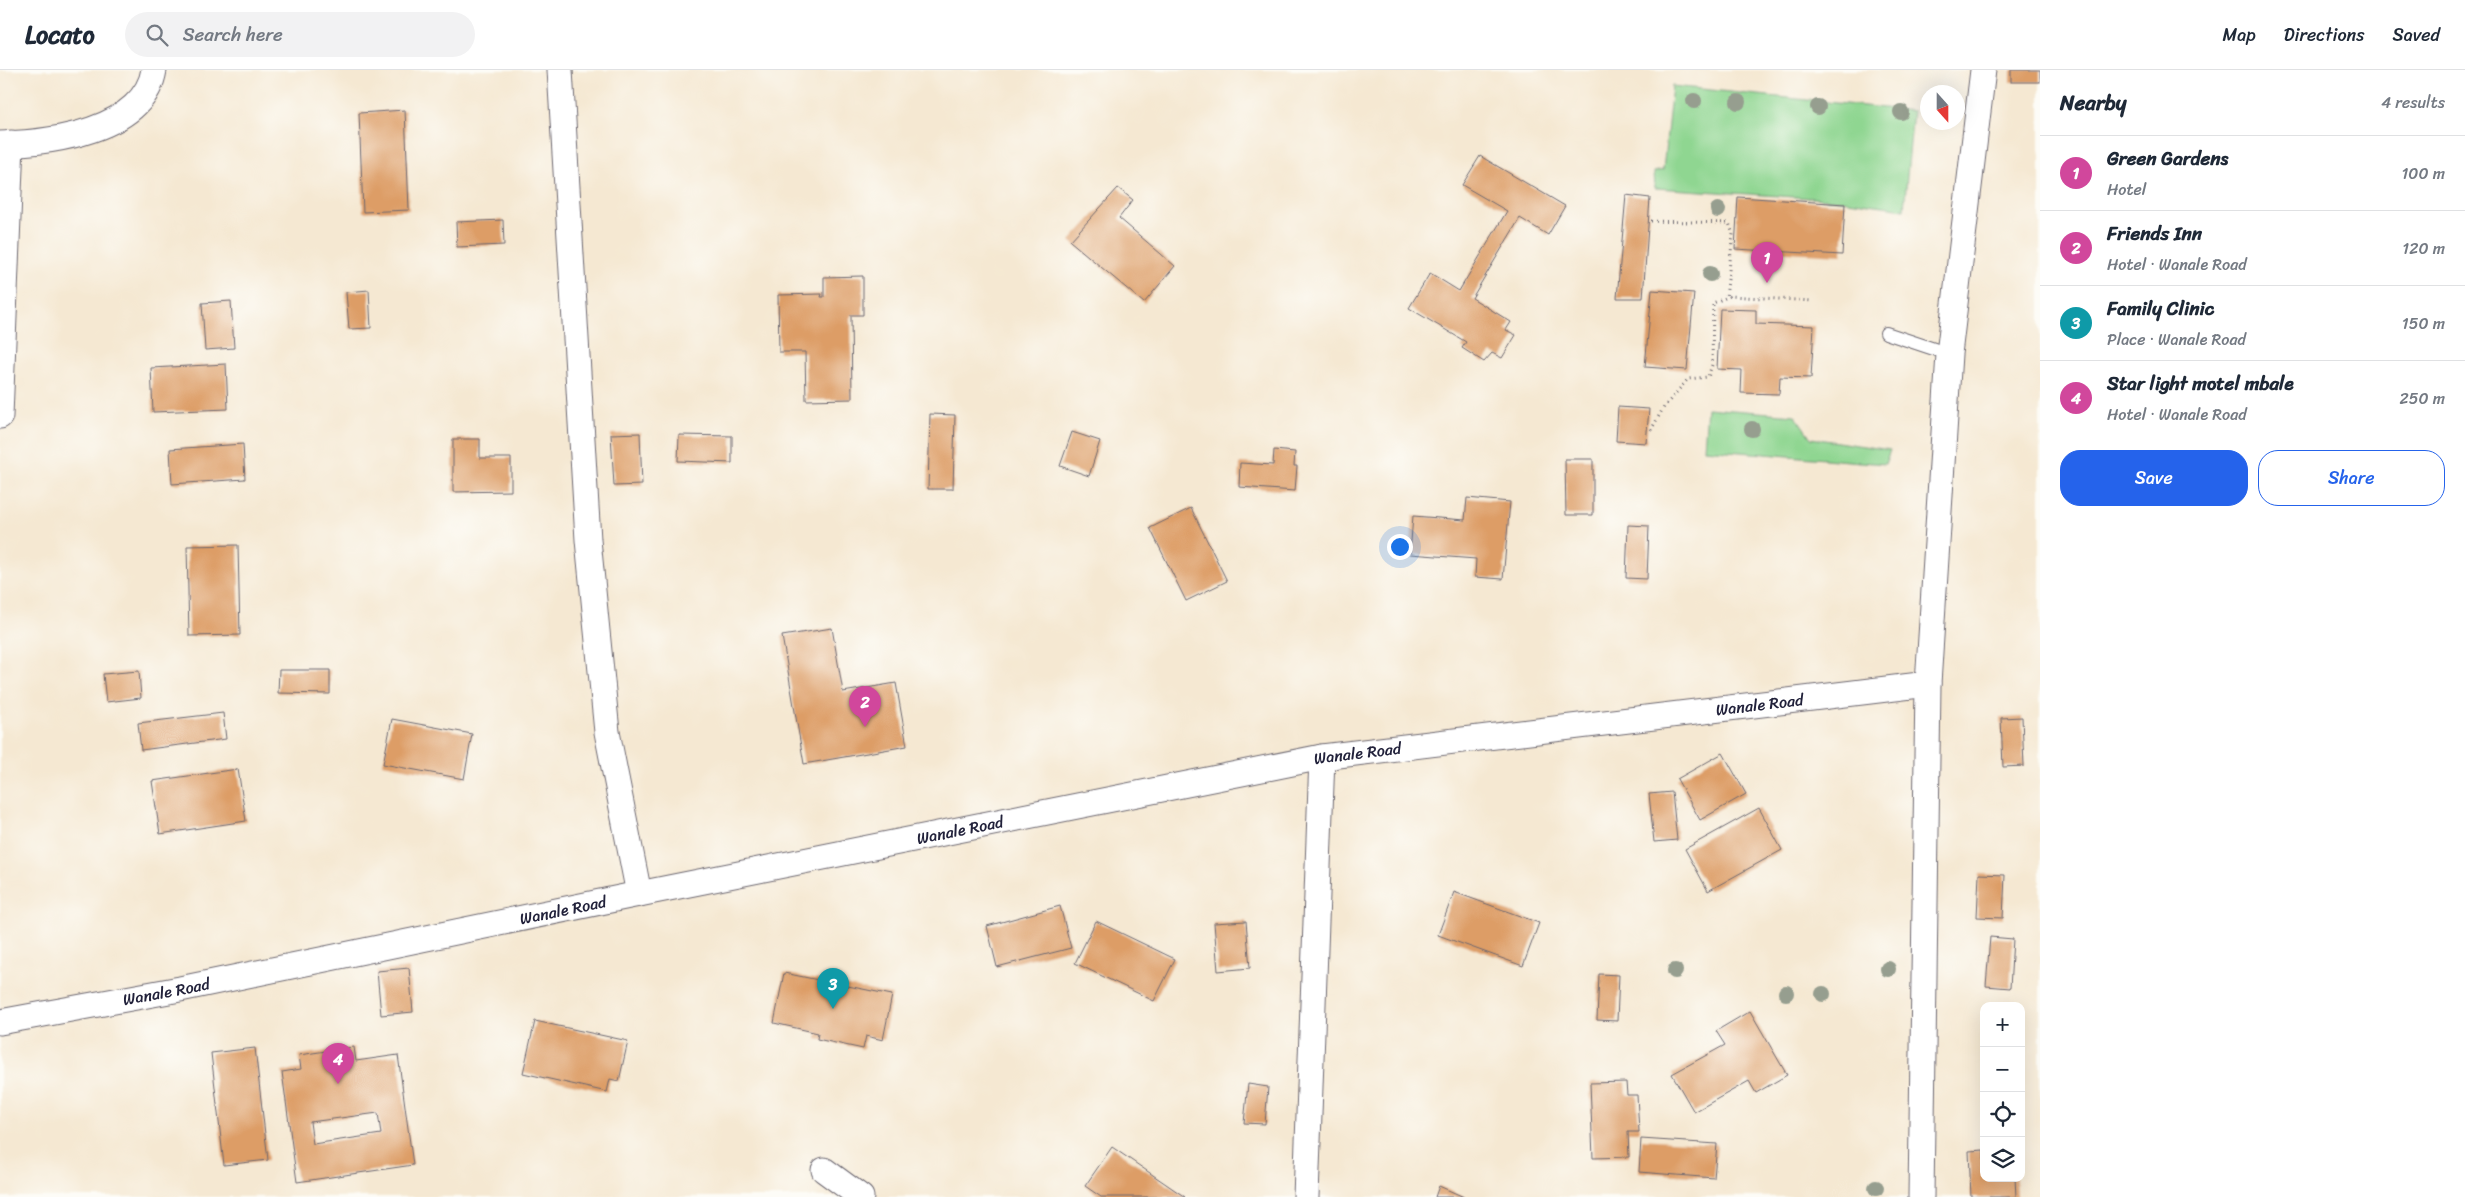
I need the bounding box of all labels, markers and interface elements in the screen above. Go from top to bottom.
search box [125,12,475,57]
text: Locato [25,14,95,56]
text: Search here [183,18,283,51]
text: Map [2223,19,2256,51]
text: Directions [2284,19,2365,51]
text: Saved [2393,19,2440,51]
icon: search [143,21,171,49]
text: Nearby [2060,84,2126,122]
north arrow [1920,85,1965,130]
text: 4 results [2381,88,2445,117]
text: Green Gardens [2107,142,2228,175]
text: 1 [2073,159,2079,188]
text: 100 m [2401,159,2445,188]
text: Hotel [2107,175,2146,204]
text: Friends Inn [2107,217,2202,250]
text: 2 [2071,234,2081,263]
text: 120 m [2402,234,2445,263]
pin: 1 [1751,242,1783,283]
text: Hotel · Wanale Road [2107,250,2247,279]
text: Family Clinic [2107,292,2214,325]
text: 3 [2072,309,2080,338]
text: 150 m [2402,309,2445,338]
text: Place · Wanale Road [2107,325,2246,354]
text: Star light motel mbale [2107,367,2294,400]
text: 4 [2071,384,2081,413]
text: 250 m [2399,384,2445,413]
text: Hotel · Wanale Road [2107,400,2247,429]
button: Save [2060,450,2248,506]
button: Share [2258,450,2445,506]
your location [1387,534,1413,560]
street label: Wanale Road [1714,684,1806,724]
pin: 2 [849,686,881,727]
street label: Wanale Road [1311,733,1404,773]
street label: Wanale Road [914,806,1007,852]
street label: Wanale Road [517,886,610,933]
street label: Wanale Road [120,968,214,1014]
pin: 3 [817,968,849,1009]
map controls [1980,1002,2025,1182]
button: + [1980,1002,2025,1047]
pin: 4 [322,1043,354,1084]
button: − [1980,1047,2025,1092]
button: locate [1980,1092,2025,1137]
button: layers [1980,1137,2025,1182]

